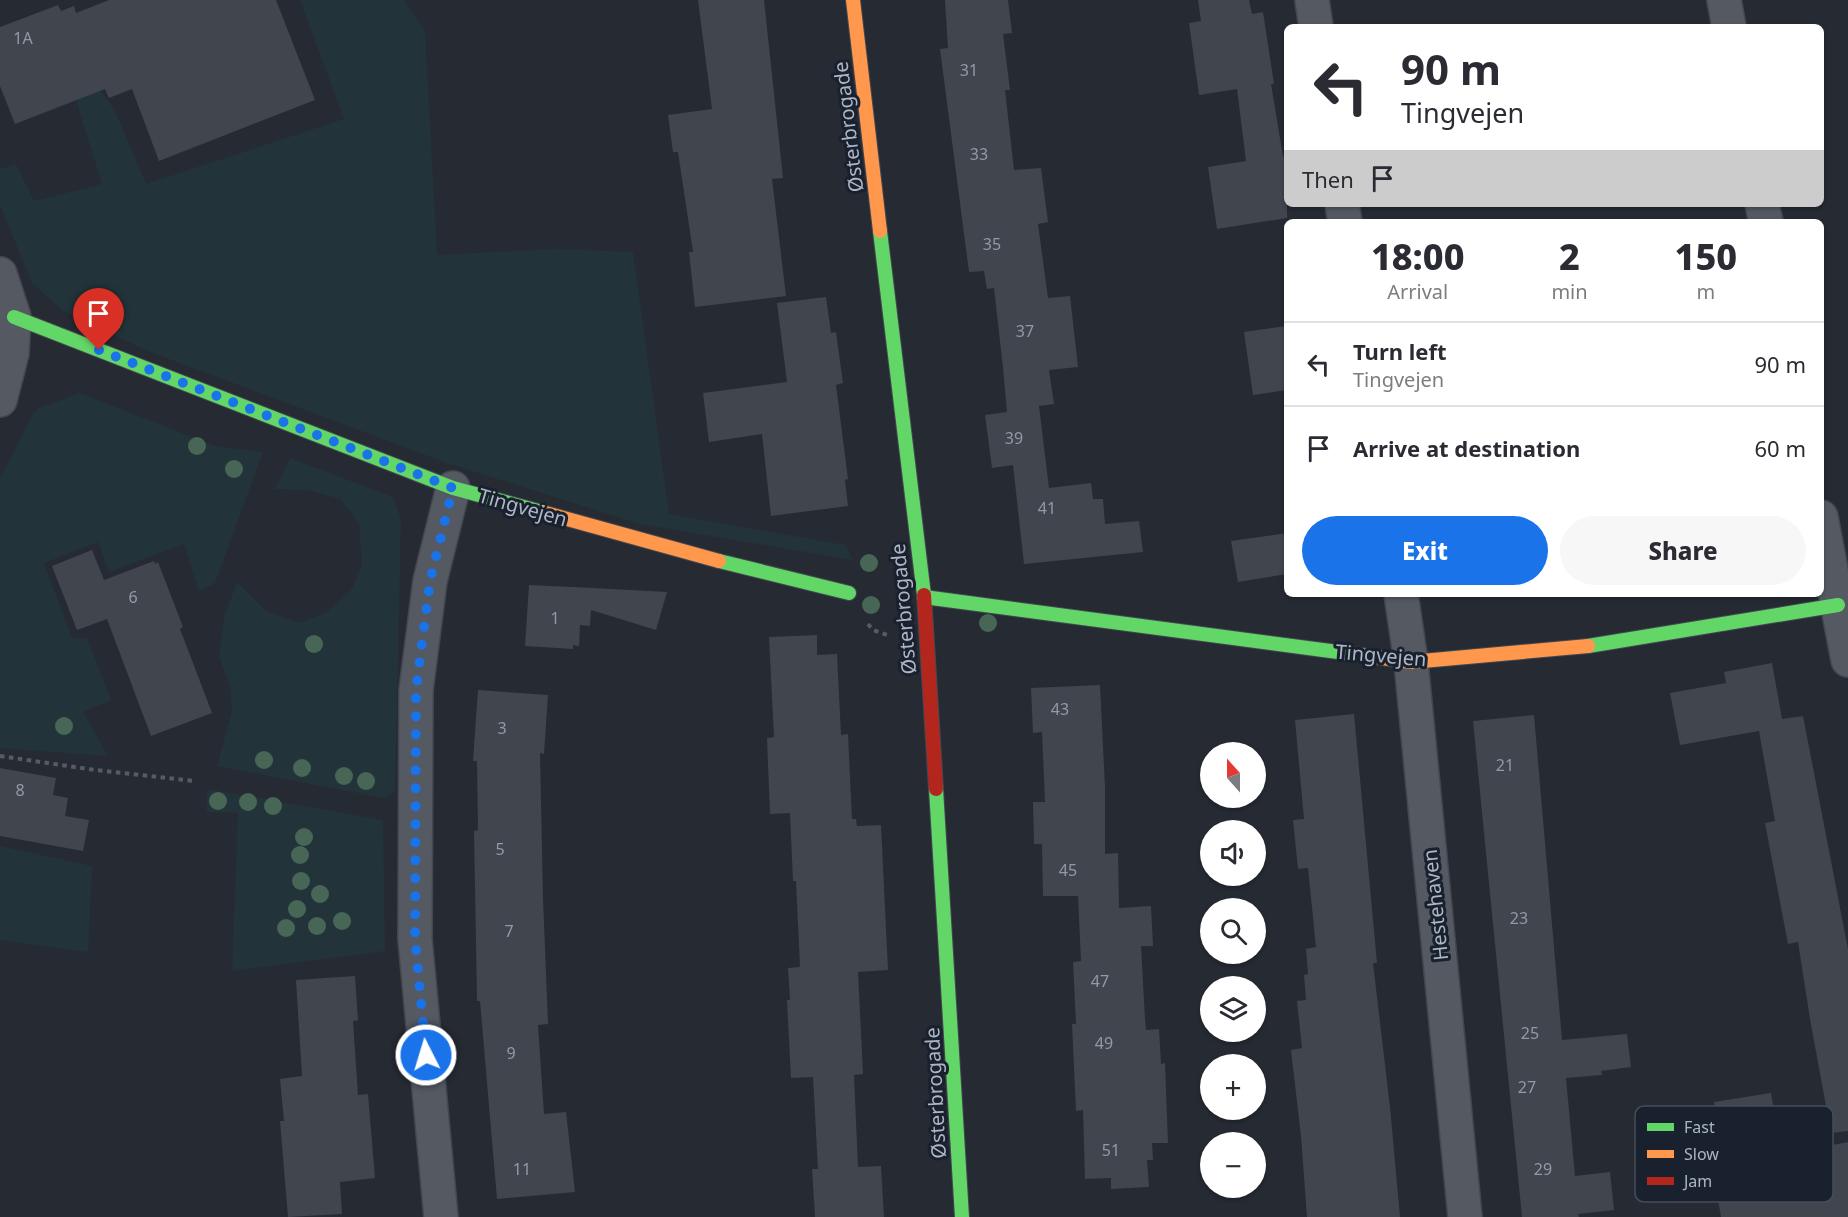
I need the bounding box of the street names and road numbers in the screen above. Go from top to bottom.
street label: Østerbrogade [827,60,869,194]
street label: Tingvejen [475,481,571,533]
street label: Østerbrogade [884,542,922,676]
street label: Tingvejen [1334,638,1428,672]
street label: Hestehaven [1416,848,1454,962]
street label: Østerbrogade [918,1027,952,1159]

